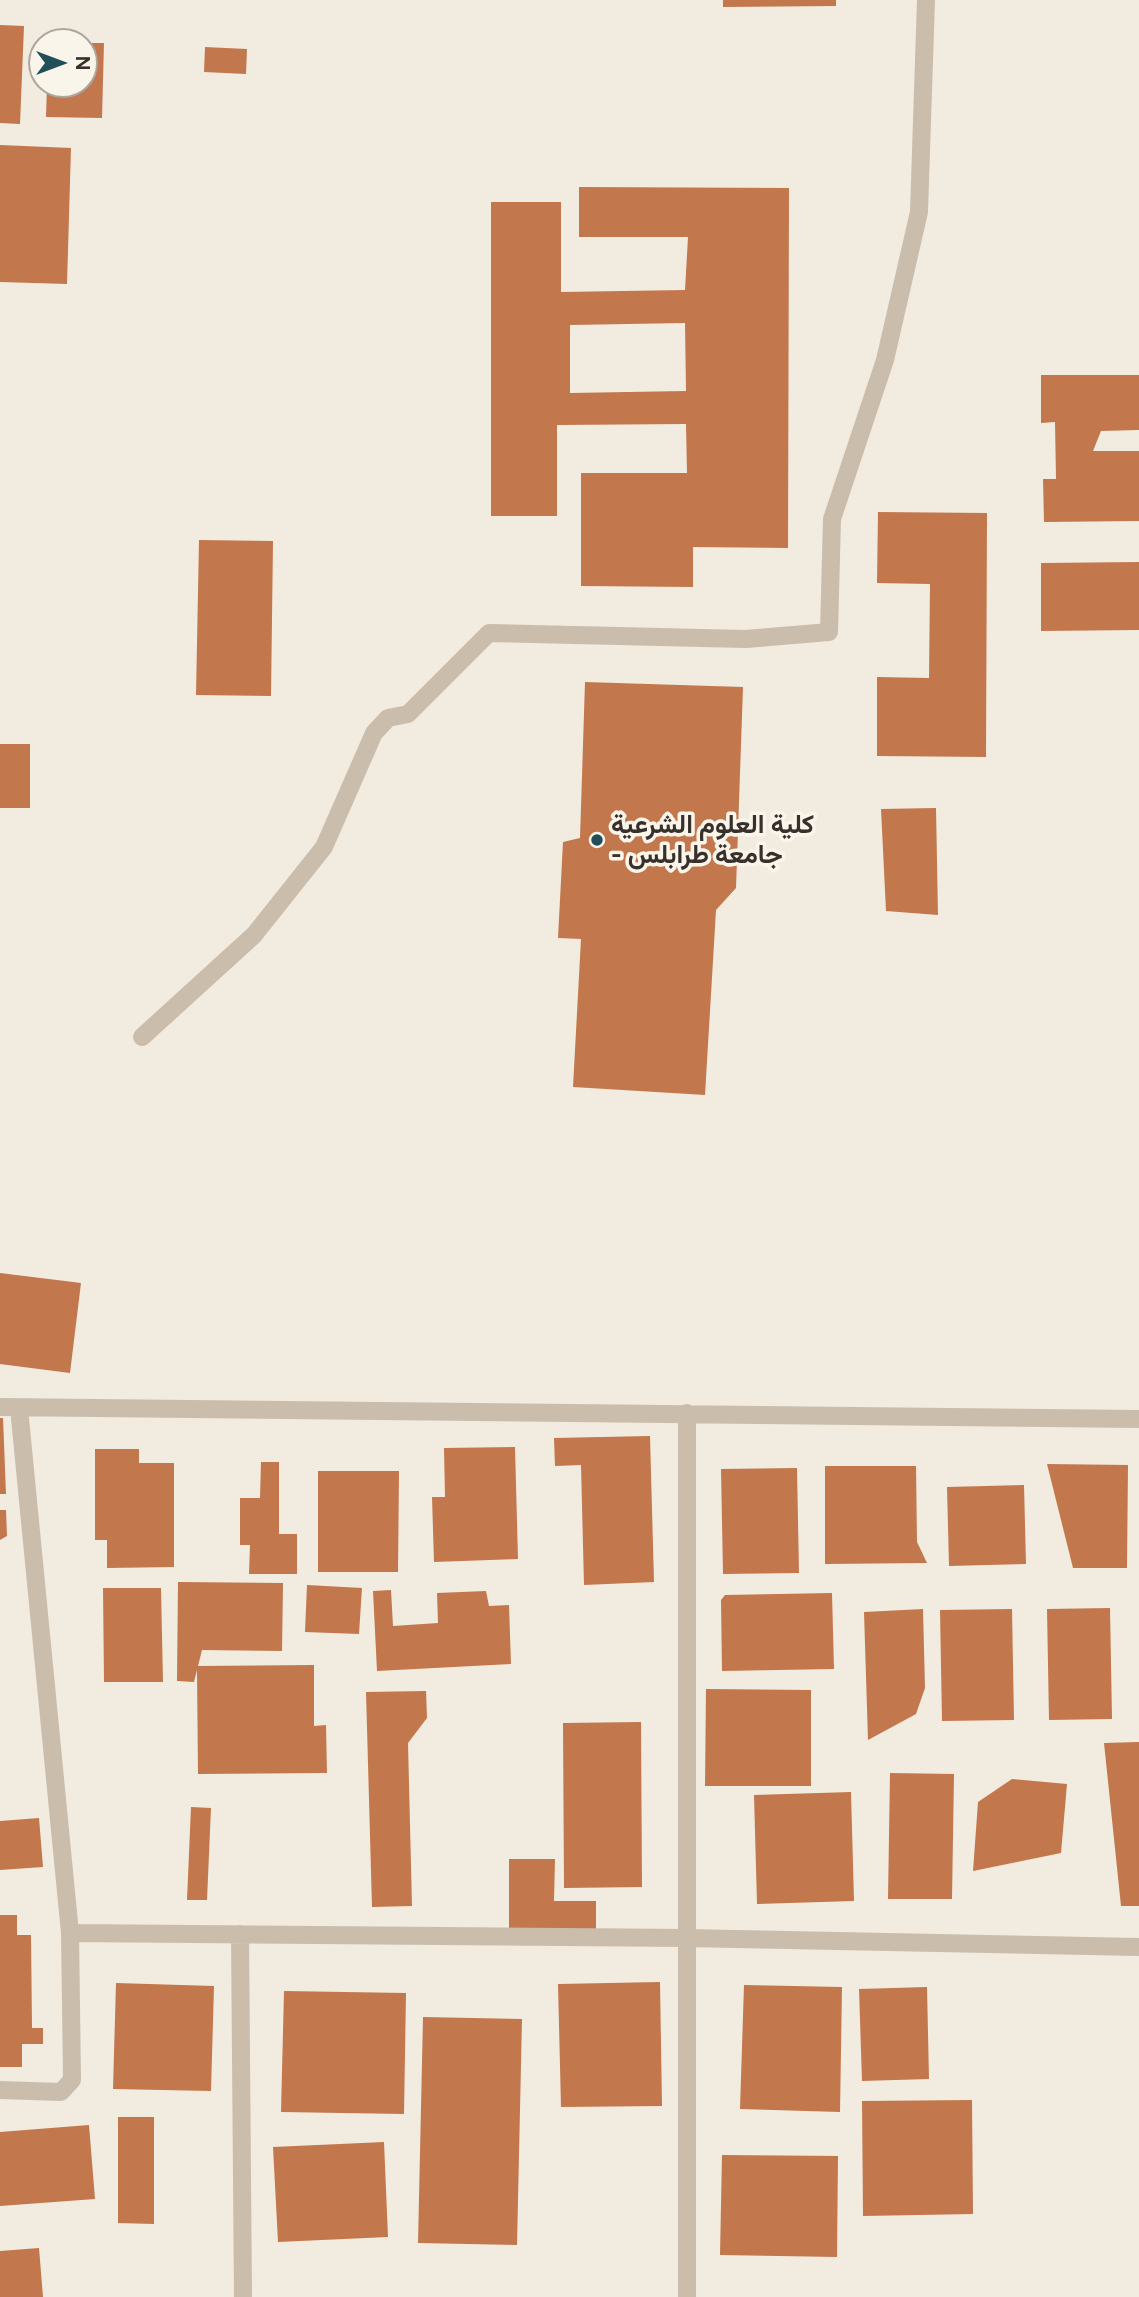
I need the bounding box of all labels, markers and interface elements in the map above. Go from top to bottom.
north arrow [28,28,98,98]
text: N [71,56,94,70]
place label: كلية العلوم الشرعية - جامعة طرابلس [611,809,814,870]
marker: كلية العلوم الشرعية - جامعة طرابلس [589,832,605,848]

